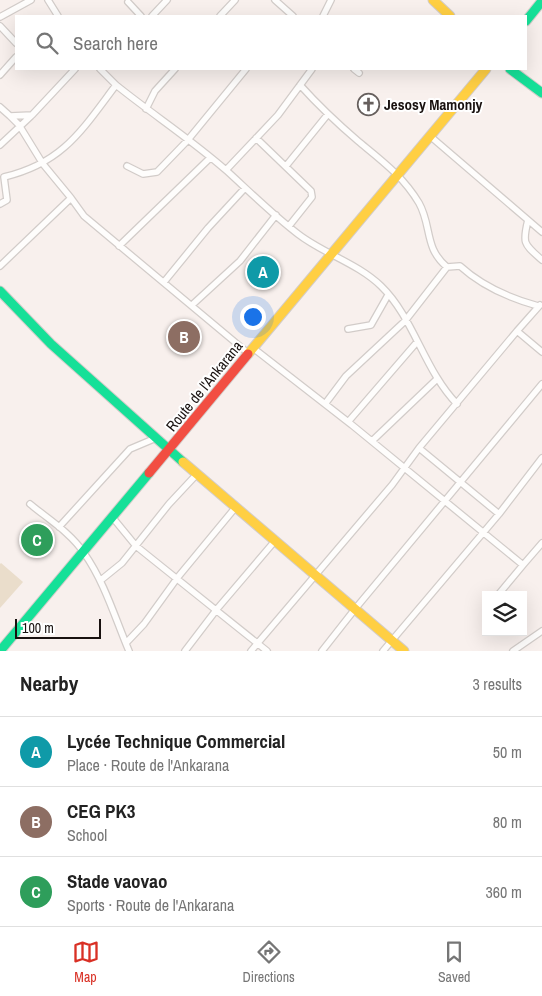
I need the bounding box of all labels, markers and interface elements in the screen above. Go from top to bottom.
search box [15,15,527,70]
icon: search [33,29,61,57]
text: Search here [73,30,158,56]
church icon: Jesosy Mamonjy [356,92,380,116]
place label: Jesosy Mamonjy [384,94,483,115]
pin: A [247,253,279,291]
your location [240,304,266,330]
pin: B [168,318,200,356]
street label: Route de l'Ankarana [161,336,247,436]
pin: C [21,521,53,559]
map controls [482,591,527,636]
button: layers [482,591,527,636]
scale bar [15,616,101,639]
text: 100 m [22,619,54,637]
text: Nearby [20,669,78,698]
text: 3 results [472,673,522,695]
text: Lycée Technique Commercial [67,728,285,754]
text: A [31,741,41,763]
text: 50 m [493,741,522,763]
text: Place · Route de l'Ankarana [67,754,229,776]
text: CEG PK3 [67,798,135,824]
text: B [31,811,41,833]
text: 80 m [493,811,522,833]
text: School [67,824,107,846]
text: Stade vaovao [67,868,167,894]
text: C [31,881,41,903]
text: 360 m [486,881,522,903]
text: Sports · Route de l'Ankarana [67,894,234,916]
tab: Map [72,938,100,986]
tab: Directions [243,938,295,986]
tab: Saved [438,938,470,986]

